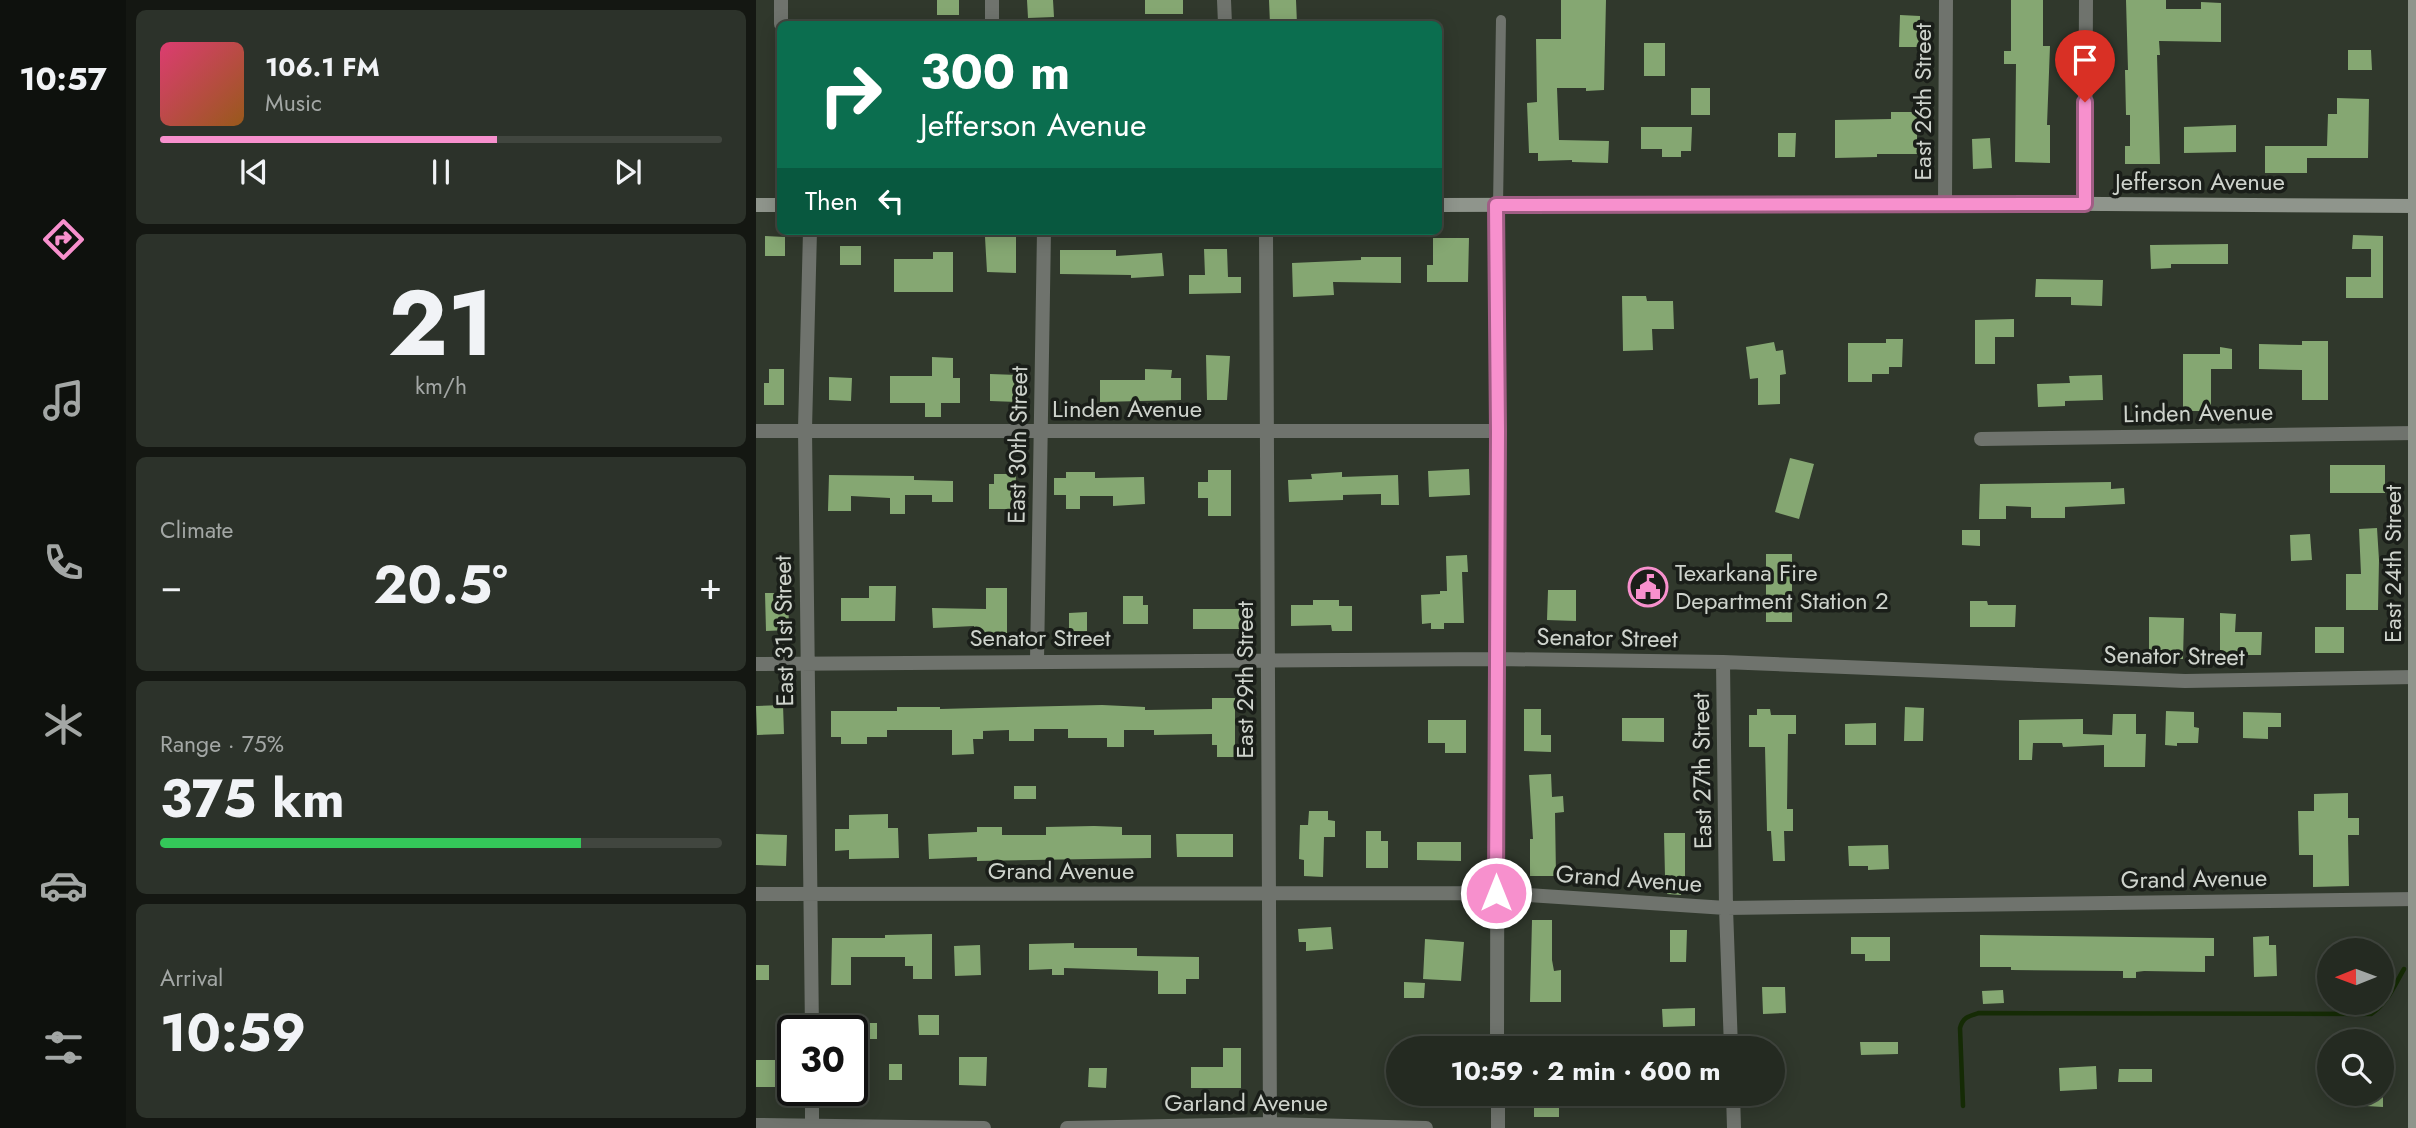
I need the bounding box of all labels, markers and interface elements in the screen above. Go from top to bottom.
street label: East 26th Street [1905,23,1940,181]
pin [2055,30,2115,102]
text: 300 m [920,37,1070,107]
icon: arrive [2066,41,2104,79]
text: 106.1 FM [265,48,380,86]
icon: right [805,49,896,140]
text: 10:57 [19,56,107,102]
text: Music [265,86,322,120]
text: Jefferson Avenue [920,102,1146,148]
icon: previous [235,153,273,191]
icon: pause [422,153,460,191]
icon: next [609,153,647,191]
street label: Jefferson Avenue [2112,164,2285,199]
text: Then [805,182,858,220]
icon: left [872,182,910,220]
icon: directions [39,215,88,264]
text: 21 [388,258,494,389]
street label: East 30th Street [999,366,1036,524]
text: km/h [415,369,467,403]
icon: music [39,376,88,425]
street label: Linden Avenue [1052,391,1202,426]
street label: Linden Avenue [2123,394,2273,431]
street label: East 24th Street [2375,485,2410,643]
text: Climate [160,513,233,547]
icon: phone [39,538,88,587]
text: 20.5° [373,547,508,623]
street label: East 31st Street [765,555,802,707]
place label: Texarkana Fire Department Station 2 [1675,555,1889,618]
text: − [160,558,182,613]
text: + [699,558,722,613]
public building icon: Texarkana Fire Department Station 2 [1627,566,1669,608]
street label: East 29th Street [1227,601,1262,759]
street label: Senator Street [1536,619,1678,656]
street label: Senator Street [969,620,1111,655]
street label: Senator Street [2103,637,2245,674]
street label: East 27th Street [1683,692,1720,850]
icon: climate [39,700,88,749]
text: Range · 75% [160,727,284,761]
text: 375 km [160,761,345,837]
street label: Grand Avenue [988,853,1134,888]
position arrow [1459,856,1533,930]
street label: Grand Avenue [1555,856,1703,901]
street label: Grand Avenue [2120,860,2268,897]
icon: car [39,861,88,910]
north arrow [2317,938,2394,1015]
map controls [2317,938,2394,1106]
text: Arrival [160,961,223,995]
text: 10:59 [160,995,306,1071]
speed limit sign: 30 [777,1015,868,1106]
icon: filters [39,1023,88,1072]
button: search [2317,1029,2394,1106]
text: 10:59 · 2 min · 600 m [1450,1052,1721,1090]
street label: Garland Avenue [1164,1085,1328,1120]

